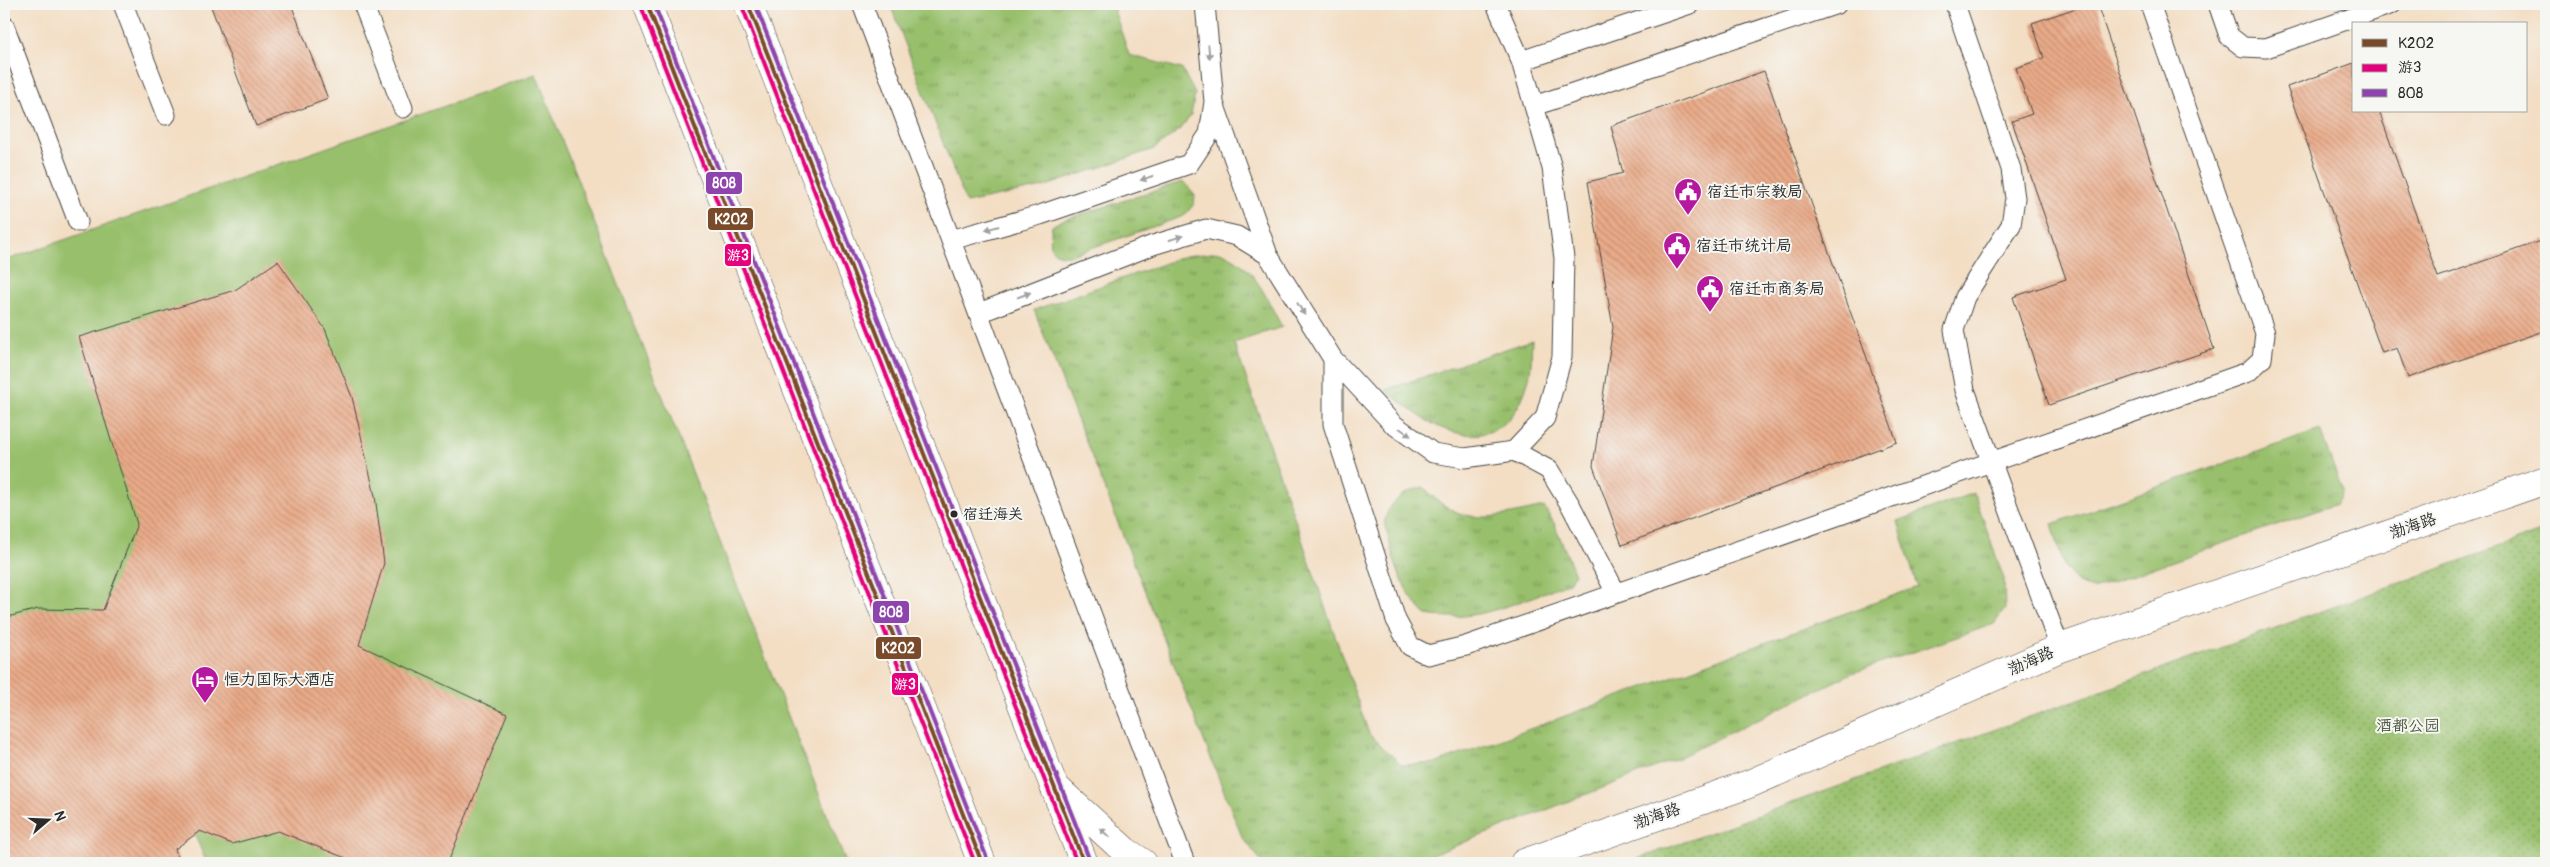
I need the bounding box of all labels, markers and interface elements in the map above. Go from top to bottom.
legend [2352,22,2528,112]
text: K202 [2398,34,2434,53]
one-way arrow [1206,45,1214,61]
text: 游3 [2398,58,2421,77]
text: 808 [2398,84,2424,103]
line badge: 808 [705,171,743,195]
one-way arrow [1139,174,1154,182]
text: 808 [712,175,736,192]
public building icon: 宿迁市宗教局 [1673,177,1703,216]
place label: 宿迁市宗教局 [1707,182,1803,202]
line badge: K202 [707,207,754,231]
text: K202 [714,211,748,228]
one-way arrow [985,225,1000,233]
public building icon: 宿迁市统计局 [1662,231,1692,270]
one-way arrow [1169,233,1184,241]
place label: 宿迁市统计局 [1696,236,1792,256]
line badge: 游3 [724,243,752,267]
text: 游3 [727,247,749,264]
public building icon: 宿迁市商务局 [1695,274,1725,313]
place label: 宿迁市商务局 [1729,279,1825,299]
one-way arrow [1017,291,1032,299]
one-way arrow [1297,302,1306,315]
one-way arrow [1398,427,1412,437]
place label: 宿迁海关 [963,505,1023,524]
marker: 宿迁海关 [949,509,959,519]
street label: 渤海路 [2387,509,2439,543]
line badge: 808 [872,600,910,624]
text: 808 [879,604,903,621]
line badge: K202 [875,636,922,660]
text: K202 [881,640,915,657]
street label: 渤海路 [2005,642,2057,680]
hotel icon: 恒力国际大酒店 [190,665,220,704]
place label: 恒力国际大酒店 [224,670,336,690]
line badge: 游3 [891,672,919,696]
text: 游3 [894,676,916,693]
park label: 酒都公园 [2376,716,2440,736]
north arrow [22,794,72,844]
street label: 渤海路 [1631,799,1683,833]
text: N [50,809,69,823]
one-way arrow [1099,827,1112,838]

